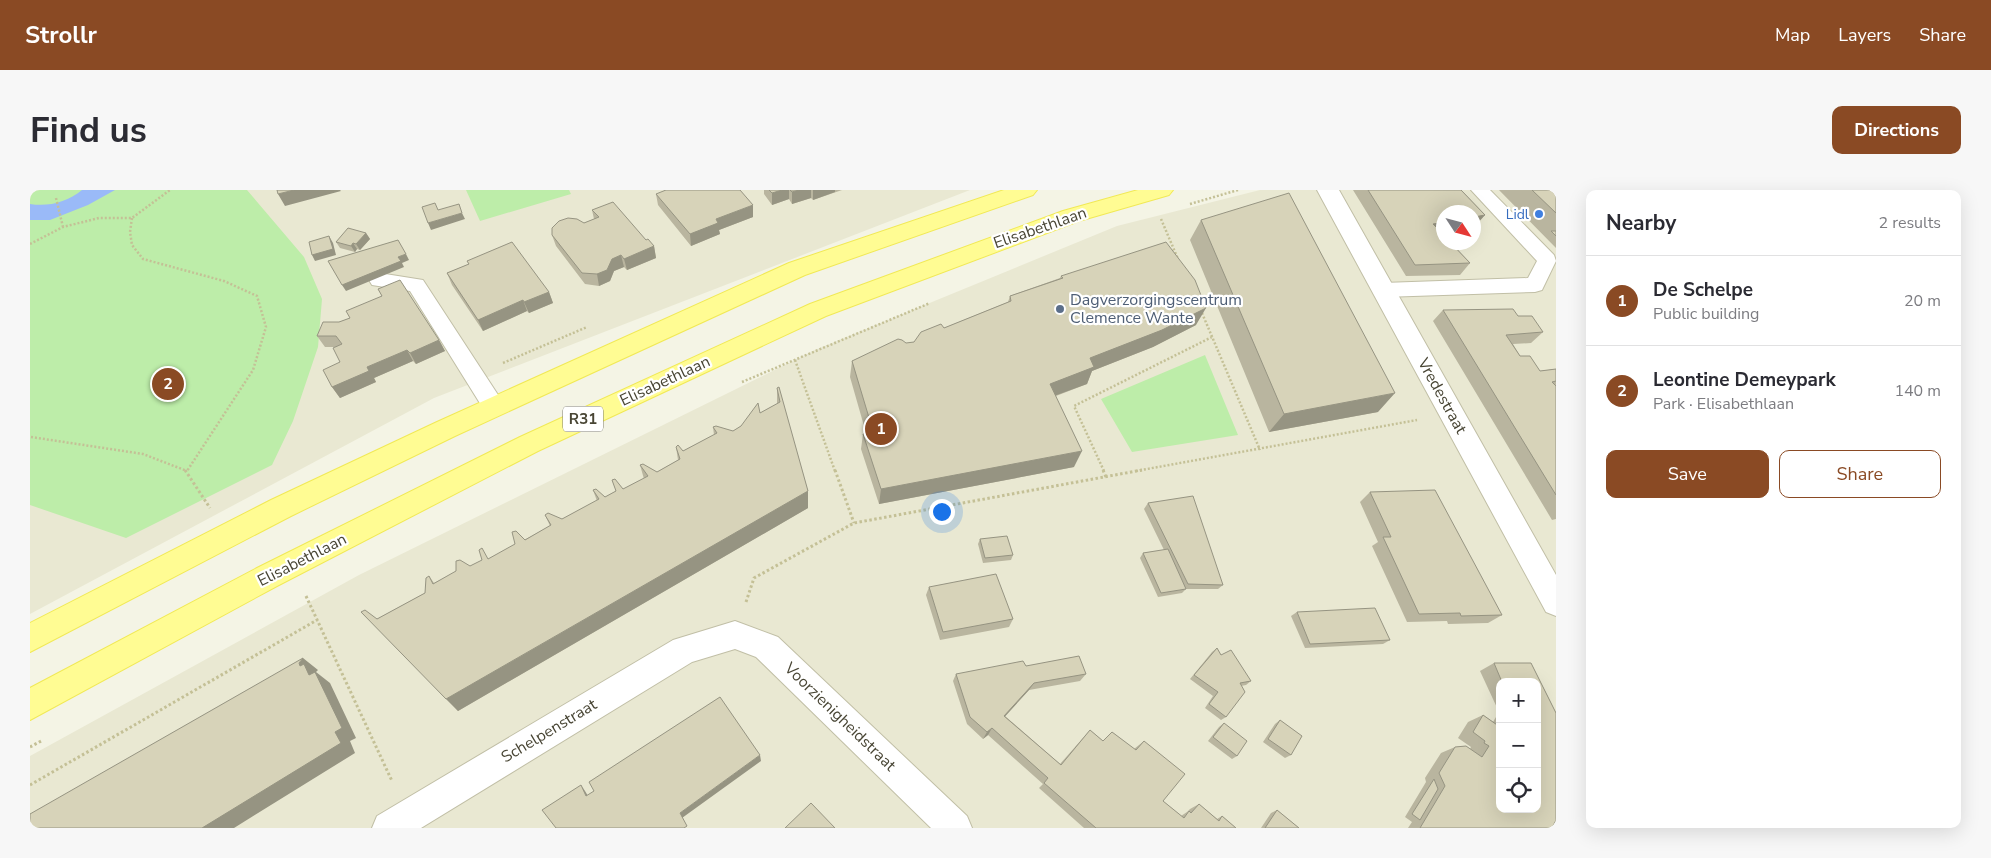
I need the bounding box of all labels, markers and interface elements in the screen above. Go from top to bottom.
text: Strollr [25,19,97,51]
text: Map [1775,23,1810,47]
text: Layers [1838,23,1891,47]
text: Share [1919,23,1966,47]
button: Directions [1832,106,1961,154]
text: Find us [30,107,147,154]
street label: Elisabethlaan [990,202,1090,254]
north arrow [1436,205,1481,250]
place label: Lidl [1506,205,1530,224]
marker: Lidl [1533,208,1545,220]
text: Nearby [1606,209,1676,237]
text: 2 results [1879,212,1941,234]
text: De Schelpe [1653,277,1753,303]
place label: Dagverzorgingscentrum Clemence Wante [1070,289,1242,329]
text: 1 [1617,290,1627,312]
text: 20 m [1904,290,1941,312]
marker: Dagverzorgingscentrum Clemence Wante [1054,303,1066,315]
text: Public building [1653,303,1759,325]
street label: Elisabethlaan [616,350,714,412]
street label: Vredestraat [1412,353,1472,438]
pin: 2 [152,365,184,403]
text: Leontine Demeypark [1653,367,1836,393]
text: 2 [1617,380,1627,402]
text: 140 m [1894,380,1941,402]
text: Park · Elisabethlaan [1653,393,1794,415]
road number: R31 [563,406,603,432]
pin: 1 [865,410,897,448]
button: Save [1606,450,1769,498]
button: Share [1779,450,1941,498]
your location [929,499,955,525]
street label: Elisabethlaan [254,528,350,592]
street label: Voorzienigheidstraat [779,657,901,776]
map controls [1496,678,1541,813]
button: + [1496,678,1541,723]
street label: Schelpenstraat [497,694,601,768]
button: − [1496,723,1541,768]
button: locate [1496,768,1541,813]

